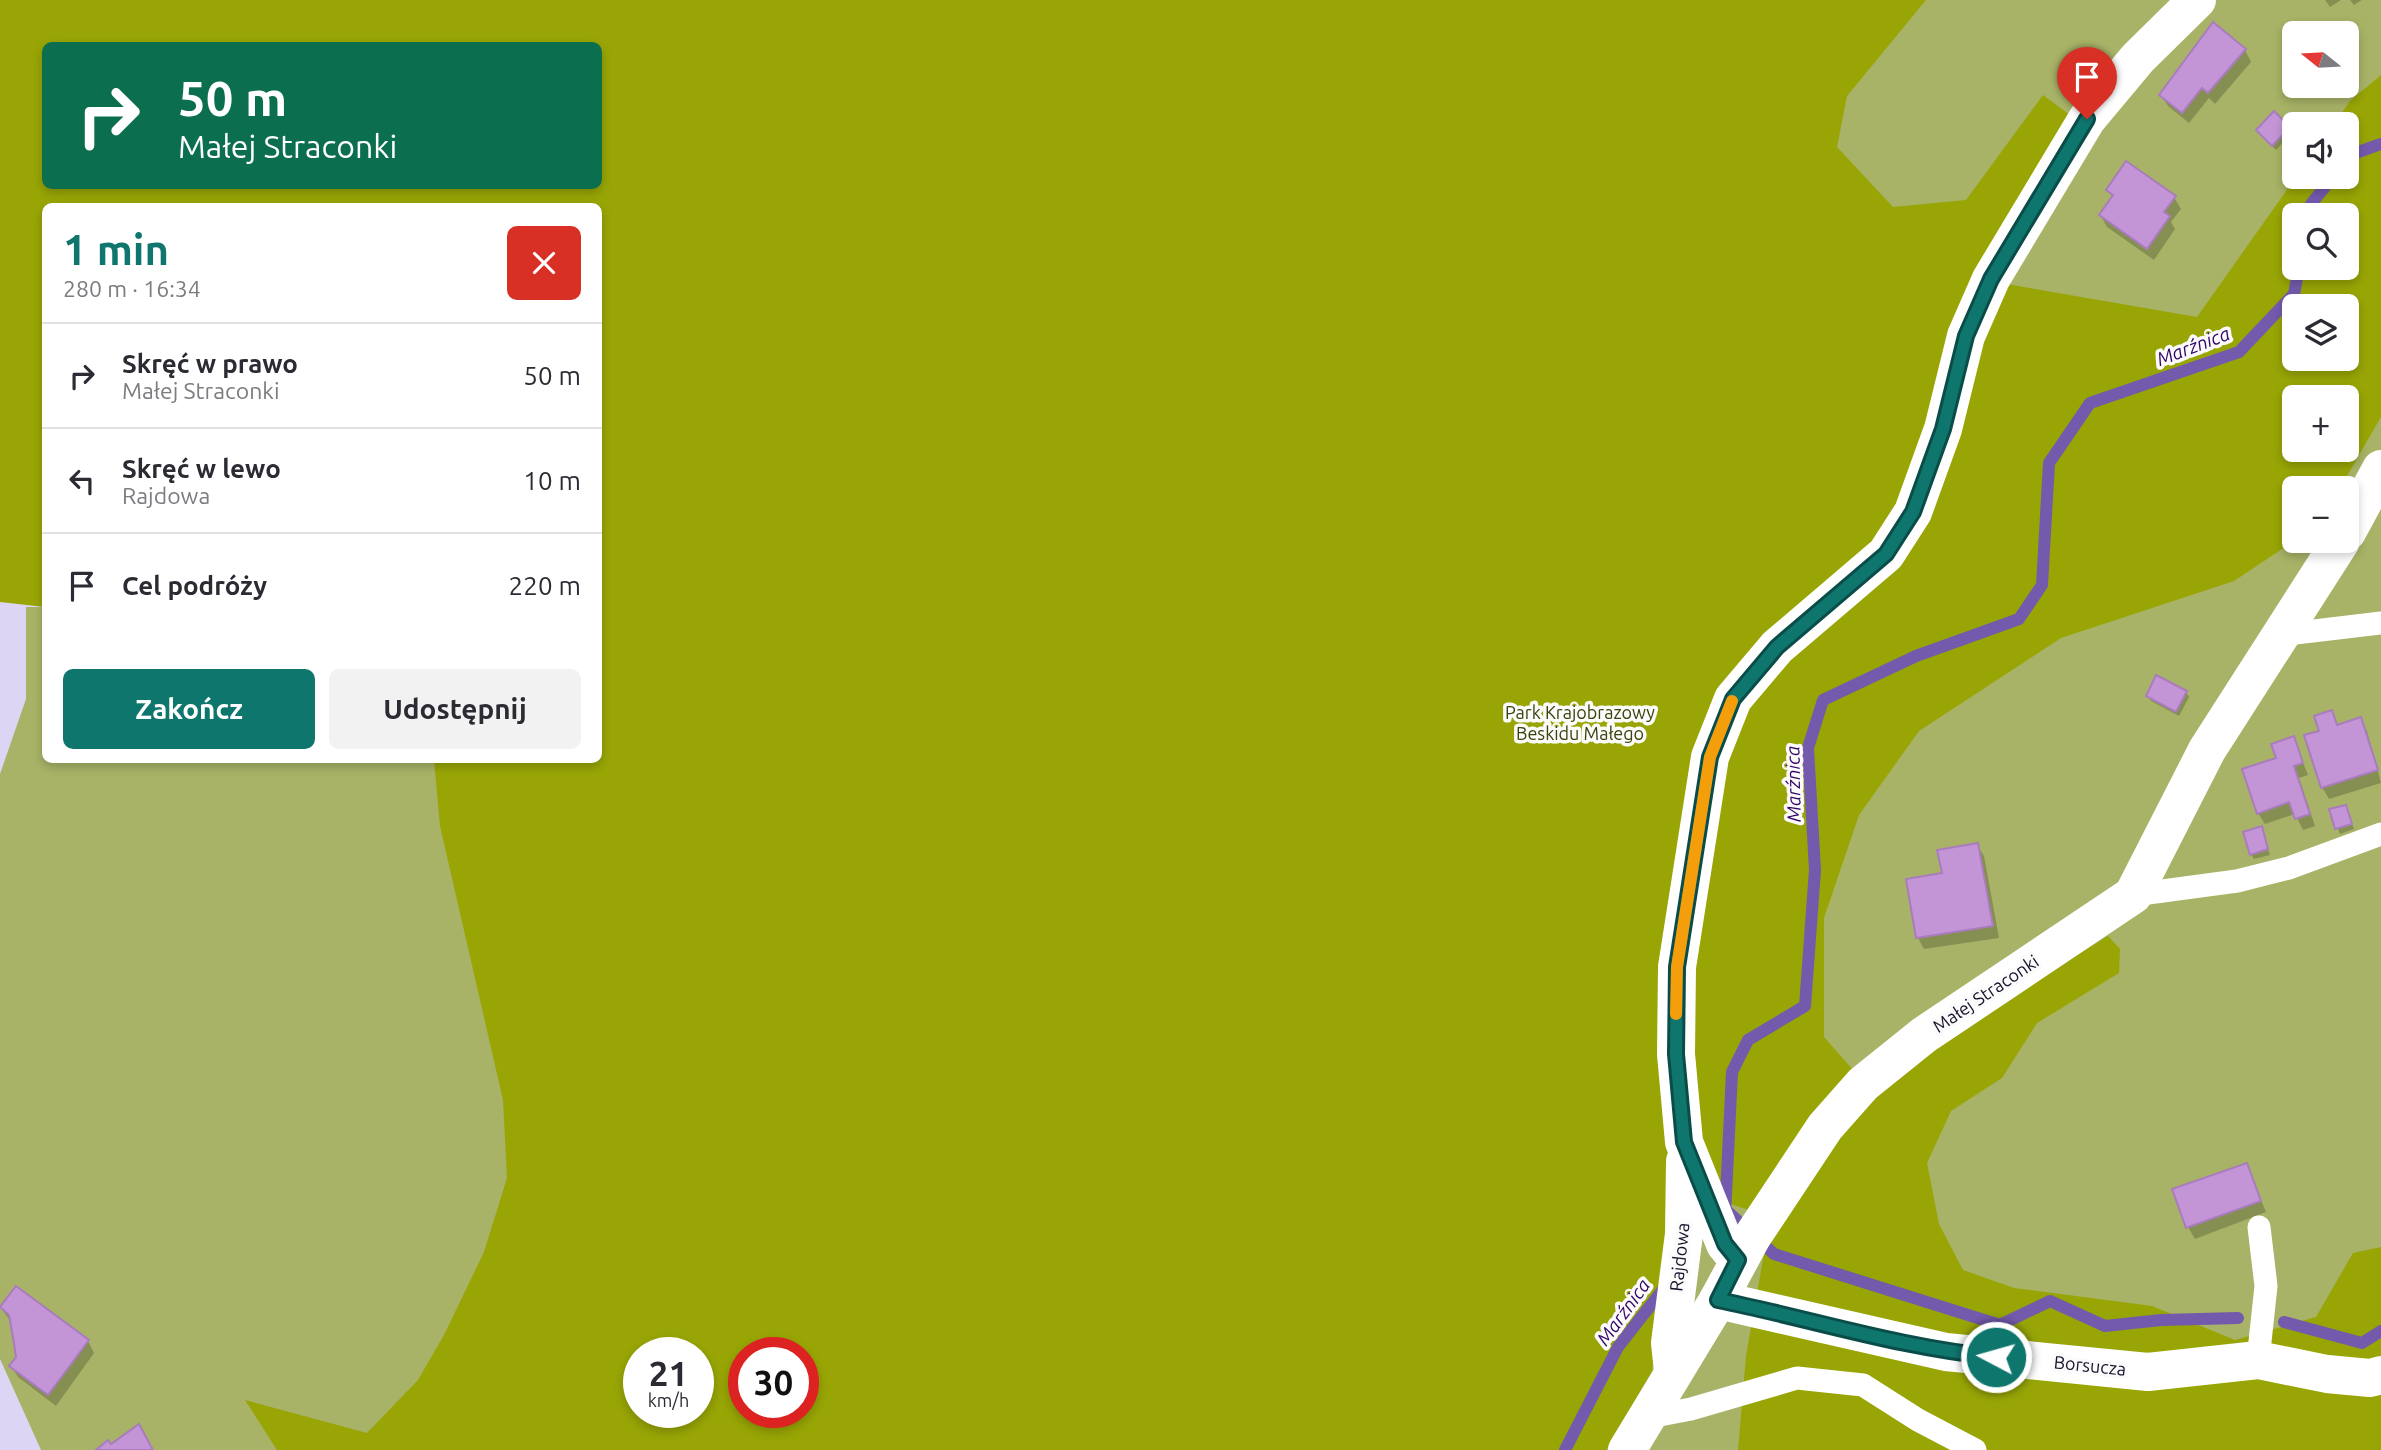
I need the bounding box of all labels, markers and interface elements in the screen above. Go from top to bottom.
north arrow [2282,21,2359,98]
map controls [2282,21,2359,553]
pin [2057,47,2117,119]
icon: arrive [2068,58,2106,96]
icon: right [63,70,154,161]
text: 50 m [178,70,287,125]
button: sound [2282,112,2359,189]
text: Małej Straconki [178,128,397,164]
button: search [2282,203,2359,280]
text: 1 min [63,226,169,273]
button: close [507,226,581,300]
text: 280 m · 16:34 [63,276,201,301]
button: layers [2282,294,2359,371]
water label: Marźnica [2153,322,2233,370]
text: Skręć w prawo [122,349,298,378]
icon: right [63,357,101,395]
text: 50 m [523,361,581,390]
text: Małej Straconki [122,378,280,403]
button: + [2282,385,2359,462]
text: Skręć w lewo [122,454,281,483]
icon: left [63,462,101,500]
text: 10 m [523,466,581,495]
button: − [2282,476,2359,553]
text: Rajdowa [122,483,210,508]
icon: arrive [63,567,101,605]
text: Cel podróży [122,571,267,600]
text: 220 m [509,571,581,600]
button: Zakończ [63,669,315,749]
button: Udostępnij [329,669,581,749]
park label: Park Krajobrazowy Beskidu Małego [1505,702,1655,743]
water label: Marźnica [1781,746,1805,822]
street label: Małej Straconki [1929,950,2042,1036]
street label: Rajdowa [1665,1222,1693,1292]
water label: Marźnica [1592,1275,1654,1349]
position arrow [1959,1320,2033,1394]
speed limit sign: 30 [728,1337,819,1428]
street label: Borsucza [2053,1351,2127,1379]
text: 21 [649,1353,688,1393]
text: km/h [648,1390,689,1410]

